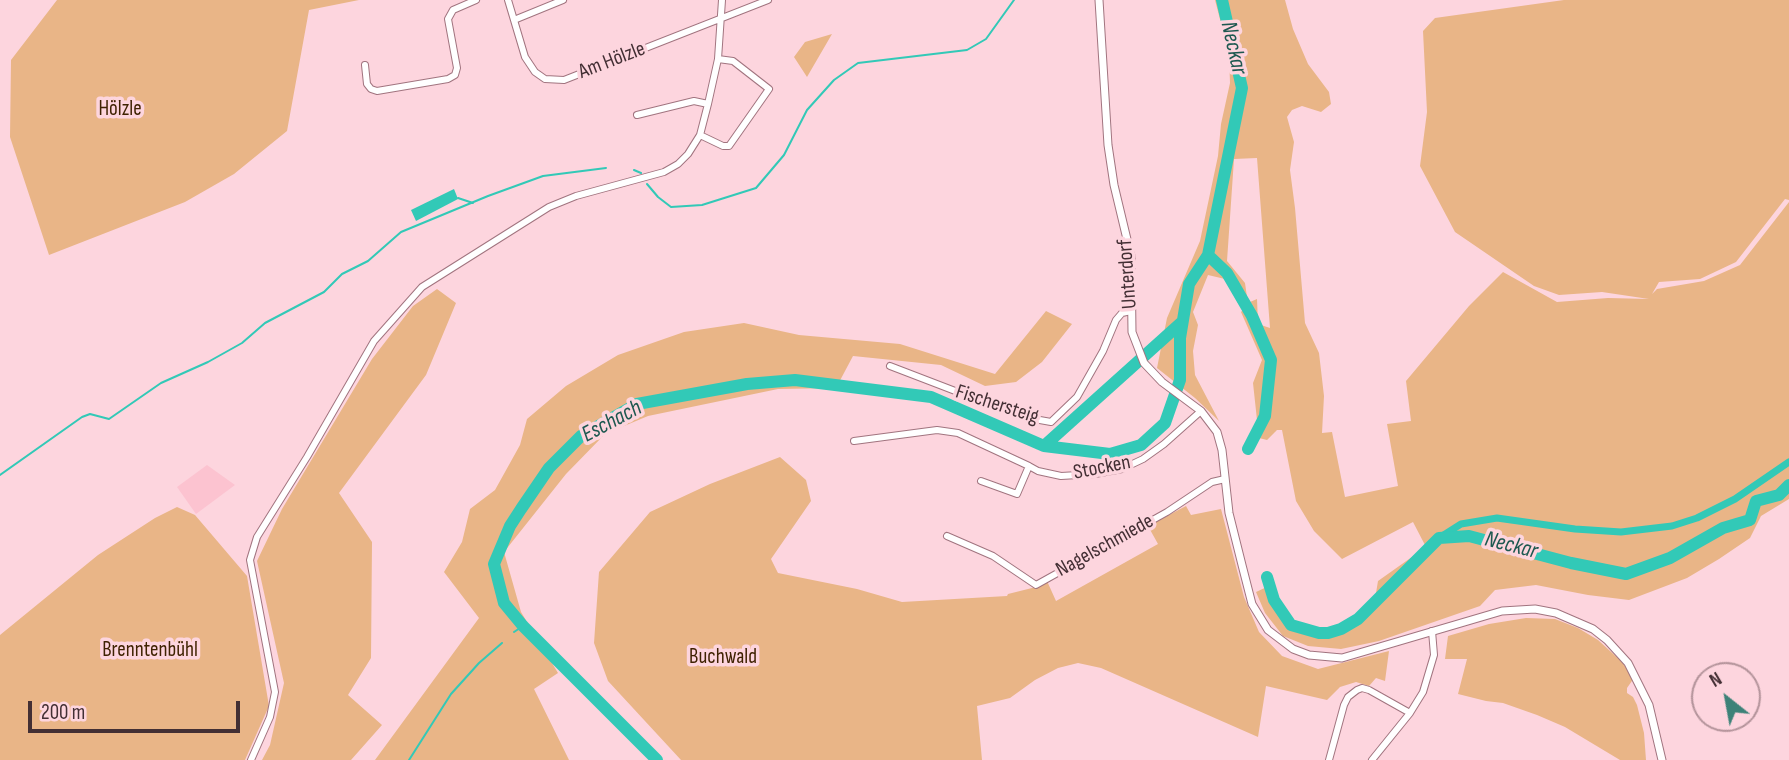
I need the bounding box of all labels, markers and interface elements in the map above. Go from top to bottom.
water label: Neckar [1214,19,1252,77]
street label: Am Hölzle [575,37,649,85]
park label: Hölzle [98,97,142,123]
street label: Unterdorf [1113,238,1143,310]
street label: Fischersteig [952,380,1042,430]
water label: Eschach [577,395,647,449]
street label: Stocken [1071,450,1133,486]
street label: Nagelschmiede [1052,509,1158,583]
water label: Neckar [1482,526,1540,566]
park label: Brenntenbühl [102,638,198,664]
park label: Buchwald [689,645,757,671]
north arrow [1691,662,1761,732]
text: N [1706,668,1726,693]
scale bar [32,686,243,730]
text: 200 m [41,700,85,725]

